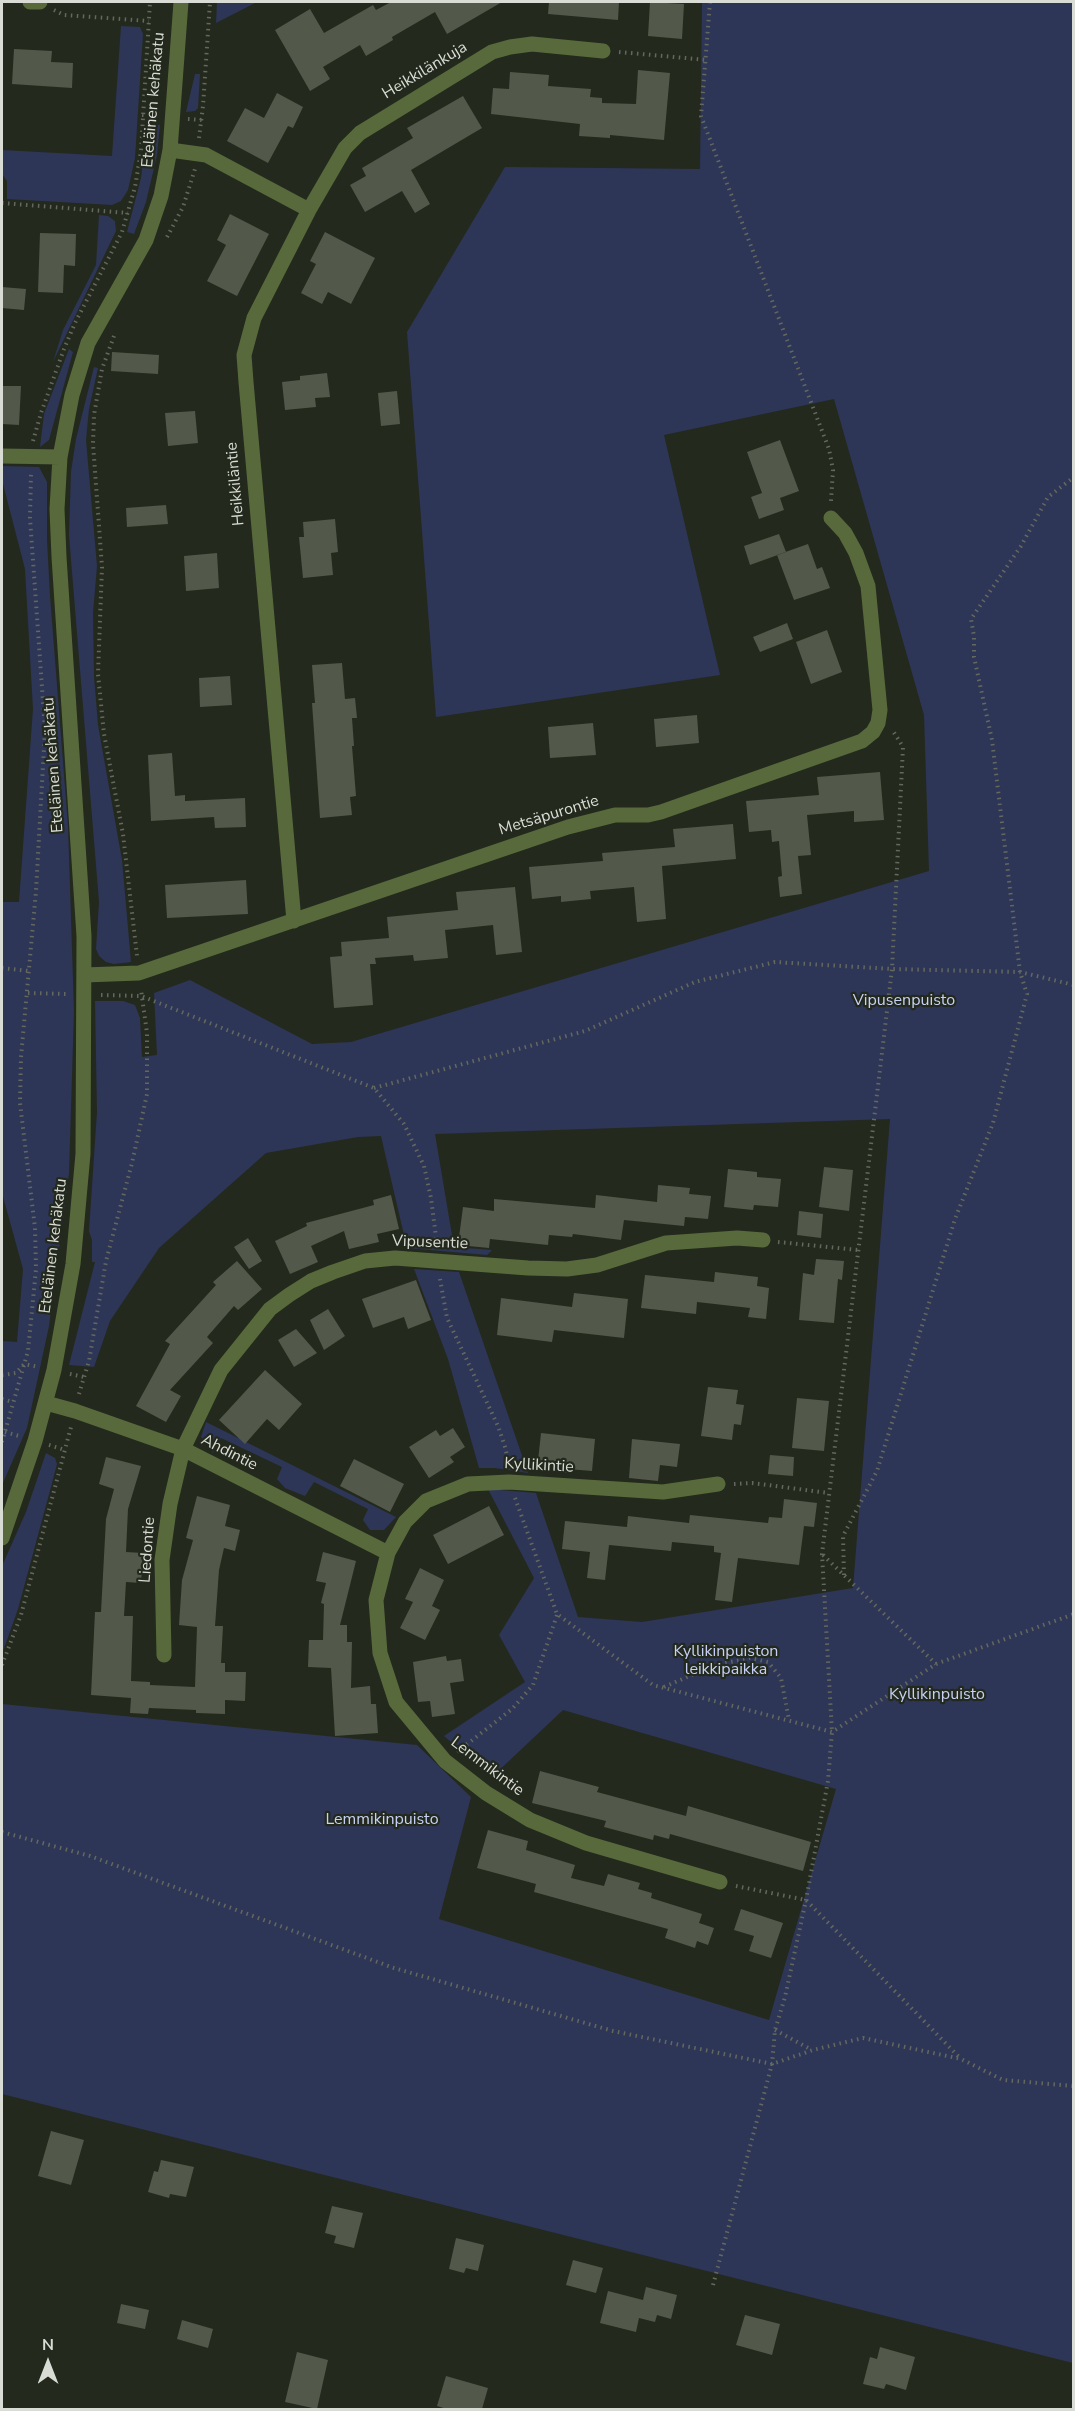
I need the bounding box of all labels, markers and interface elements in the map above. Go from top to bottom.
street label: Eteläinen kehäkatu [139,31,169,169]
street label: Heikkilänkuja [379,38,471,104]
street label: Heikkiläntie [223,441,249,527]
street label: Eteläinen kehäkatu [40,697,68,833]
street label: Metsäpurontie [497,792,601,840]
park label: Vipusenpuisto [853,991,955,1011]
street label: Eteläinen kehäkatu [36,1177,72,1315]
street label: Vipusentie [392,1232,468,1254]
street label: Ahdintie [198,1431,260,1475]
street label: Kyllikintie [504,1455,574,1477]
street label: Liedontie [136,1516,160,1584]
park label: Kyllikinpuiston leikkipaikka [674,1642,778,1680]
park label: Kyllikinpuisto [889,1685,985,1705]
street label: Lemmikintie [447,1733,527,1801]
park label: Lemmikinpuisto [325,1810,439,1830]
north arrow [18,2333,78,2393]
text: N [42,2334,54,2356]

